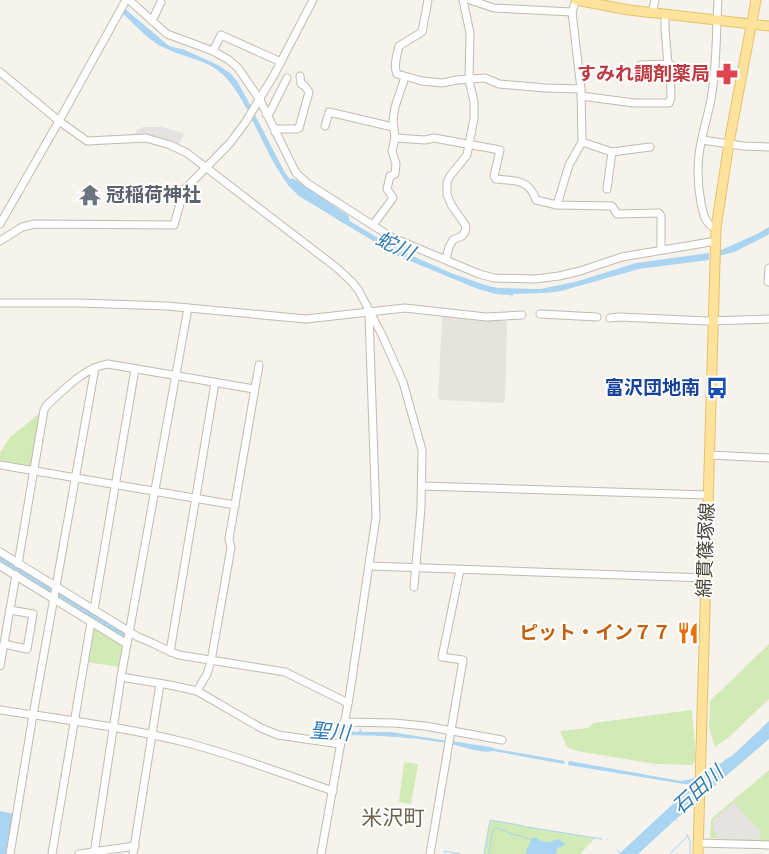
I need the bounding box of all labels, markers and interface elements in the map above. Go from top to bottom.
pharmacy icon: すみれ調剤薬局 [714,61,740,87]
place label: すみれ調剤薬局 [577,63,710,85]
temple icon: 冠稲荷神社 [77,182,103,208]
place label: 冠稲荷神社 [106,184,201,206]
water label: 蛇川 [372,227,420,266]
bus stop icon: 富沢団地南 [704,375,730,401]
place label: 富沢団地南 [605,377,700,399]
street label: 綿貫篠塚線 [693,502,719,598]
restaurant icon: ピット・イン７７ [675,620,701,646]
place label: ピット・イン７７ [519,622,671,644]
water label: 聖川 [309,719,353,745]
water label: 石田川 [668,760,729,819]
district label: 米沢町 [362,806,425,830]

